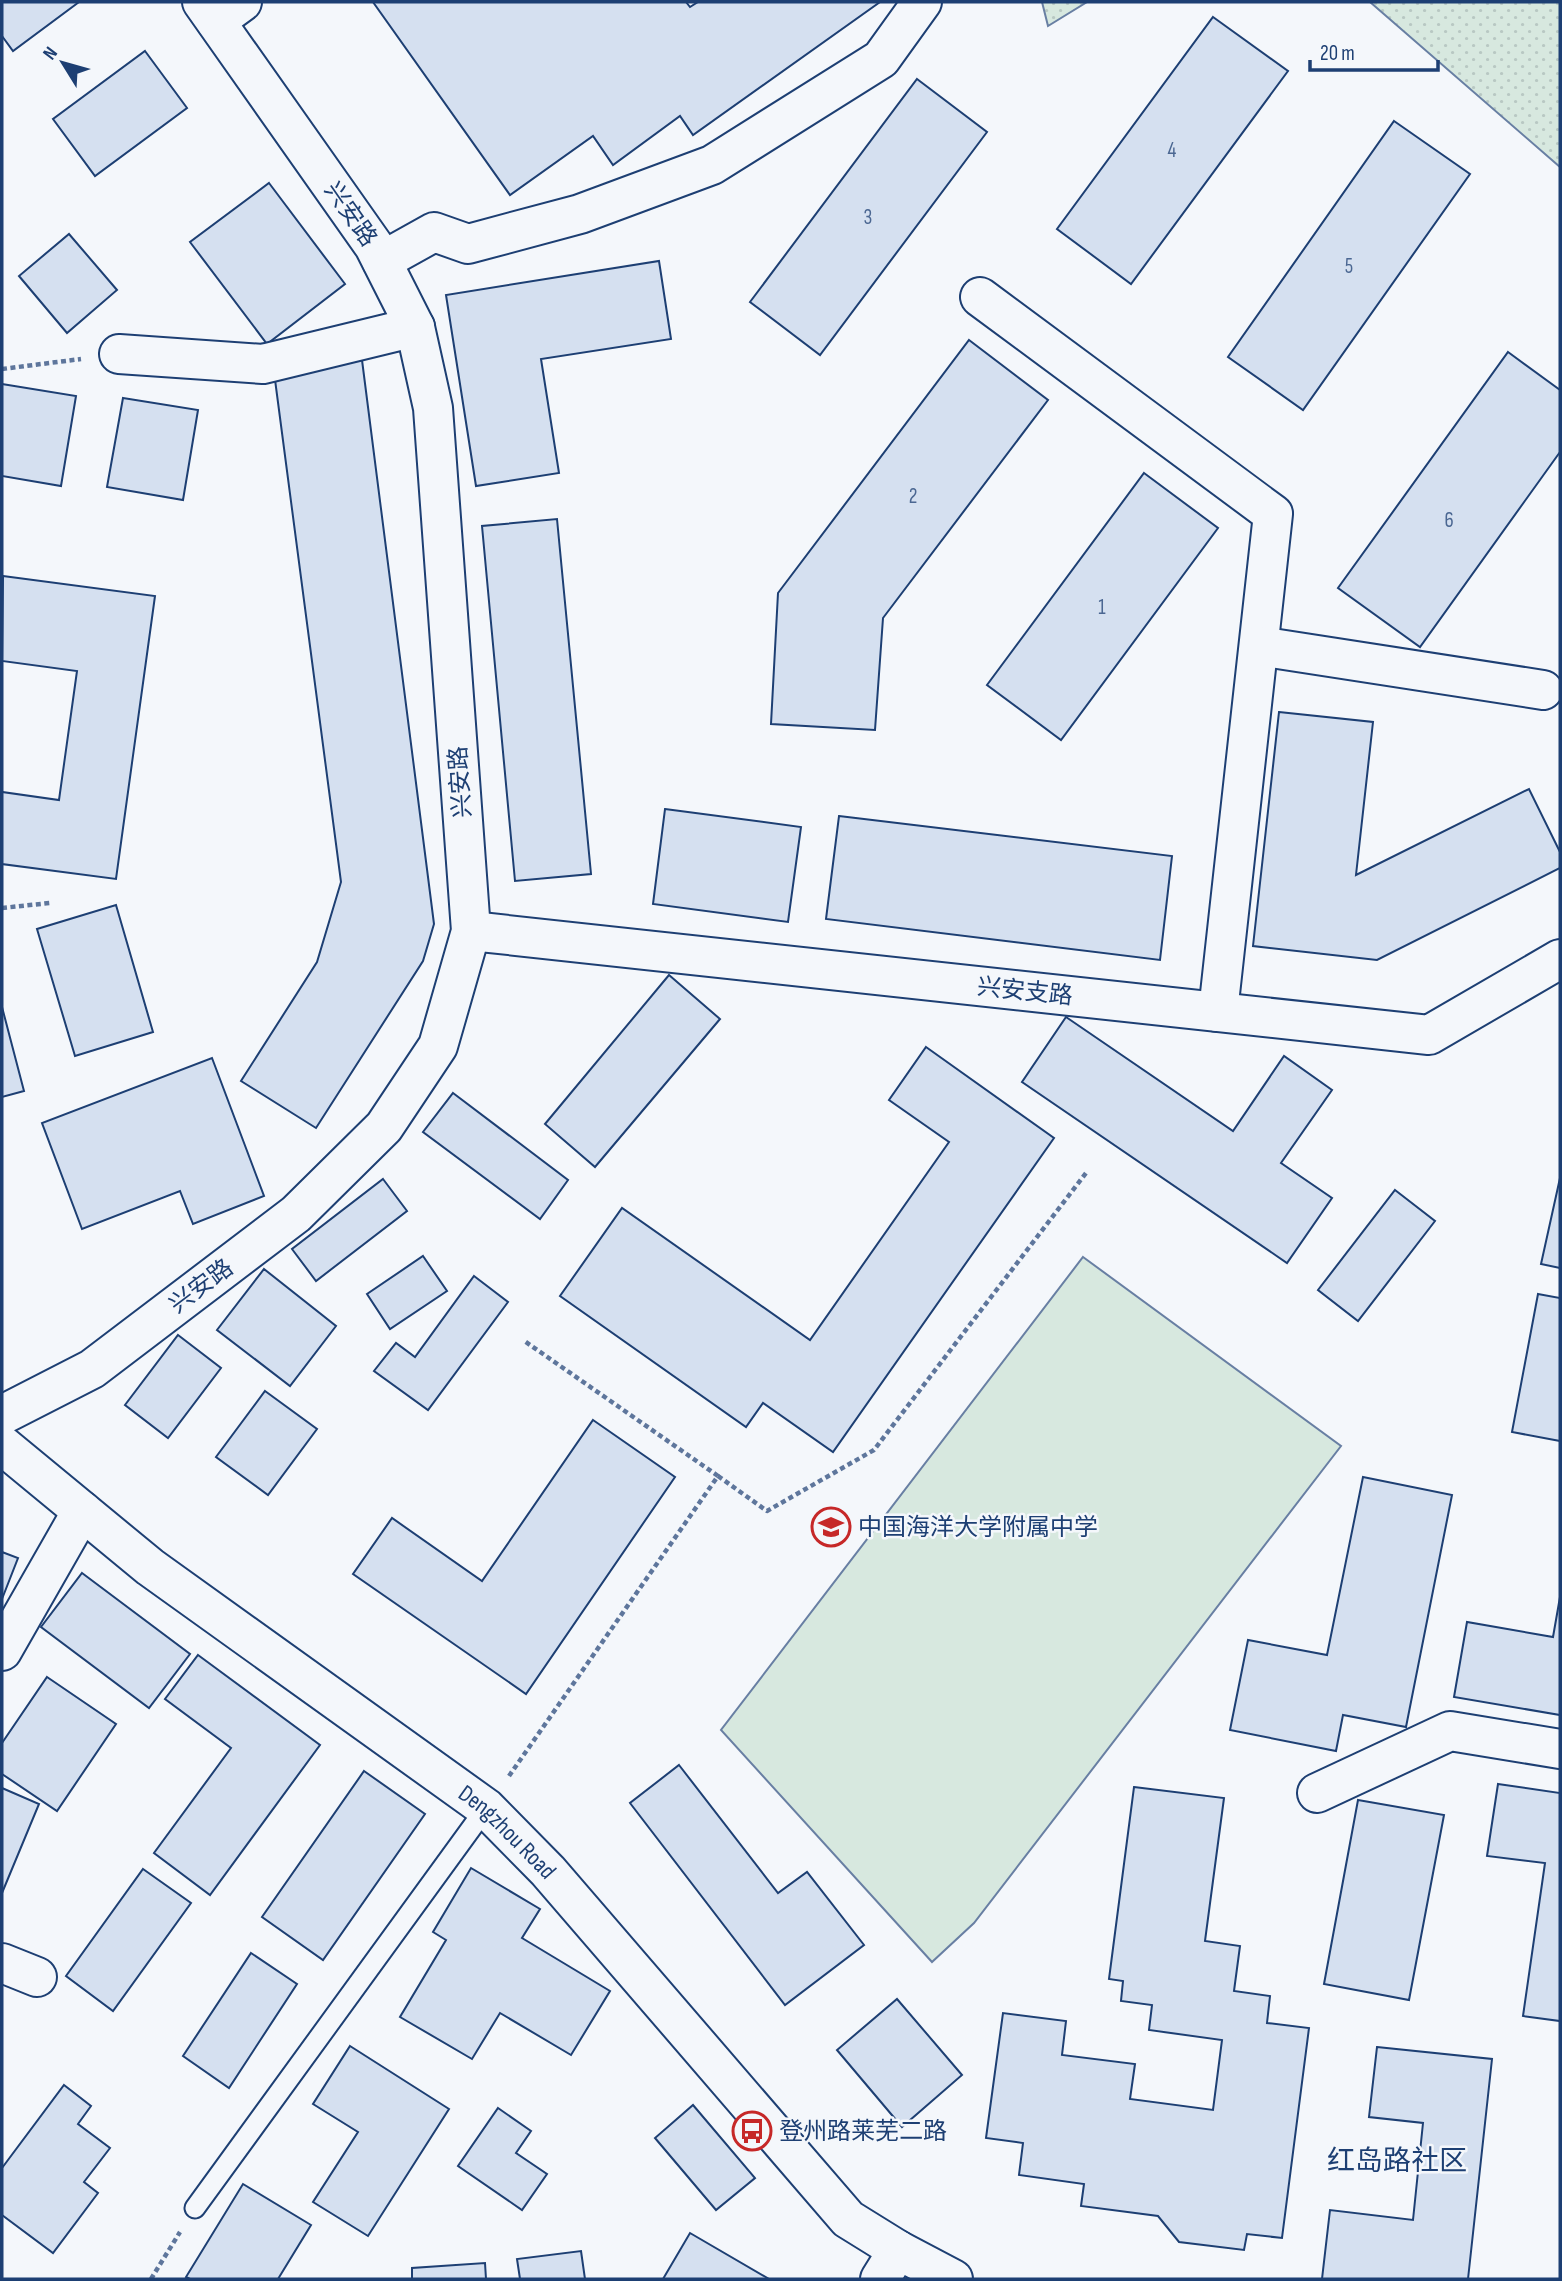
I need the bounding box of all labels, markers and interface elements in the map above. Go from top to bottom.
north arrow [28,28,98,98]
scale bar [1310,28,1438,72]
text: 20 m [1320,41,1355,66]
text: N [38,43,63,65]
house number: 4 [1168,138,1177,163]
street label: 兴安路 [318,176,383,252]
house number: 3 [864,205,872,230]
house number: 5 [1345,254,1353,279]
house number: 2 [909,484,917,509]
house number: 6 [1444,508,1454,533]
house number: 1 [1098,595,1106,620]
street label: 兴安路 [444,745,477,819]
street label: 兴安支路 [976,972,1074,1011]
street label: 兴安路 [164,1253,239,1320]
school or university icon: 中国海洋大学附属中学 [810,1506,852,1548]
place label: 中国海洋大学附属中学 [858,1513,1098,1542]
street label: Dengzhou Road [453,1779,562,1885]
bus stop icon: 登州路莱芜二路 [731,2110,773,2152]
place label: 登州路莱芜二路 [779,2117,947,2146]
district label: 红岛路社区 [1327,2145,1467,2178]

